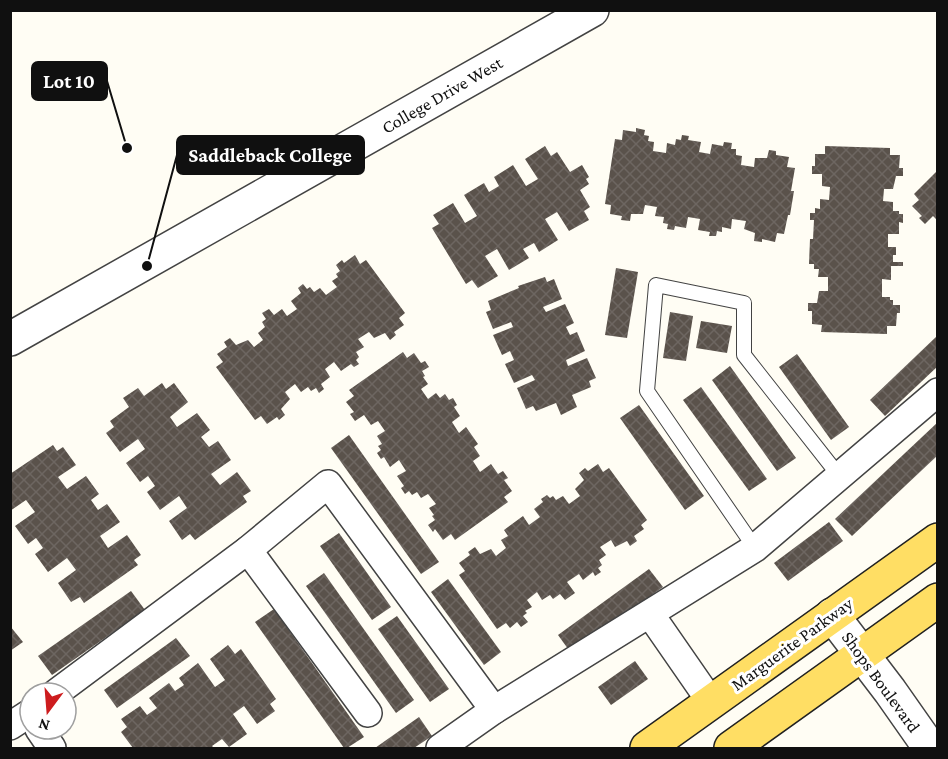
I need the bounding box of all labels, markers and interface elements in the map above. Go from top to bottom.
street label: College Drive West [378,52,507,138]
callout: Lot 10 [32,62,107,100]
text: Lot 10 [43,70,95,92]
callout: Saddleback College [177,136,364,174]
text: Saddleback College [188,144,352,166]
street label: Marguerite Parkway [727,593,857,695]
street label: Shops Boulevard [838,628,925,737]
north arrow [18,681,78,741]
text: N [36,715,52,735]

